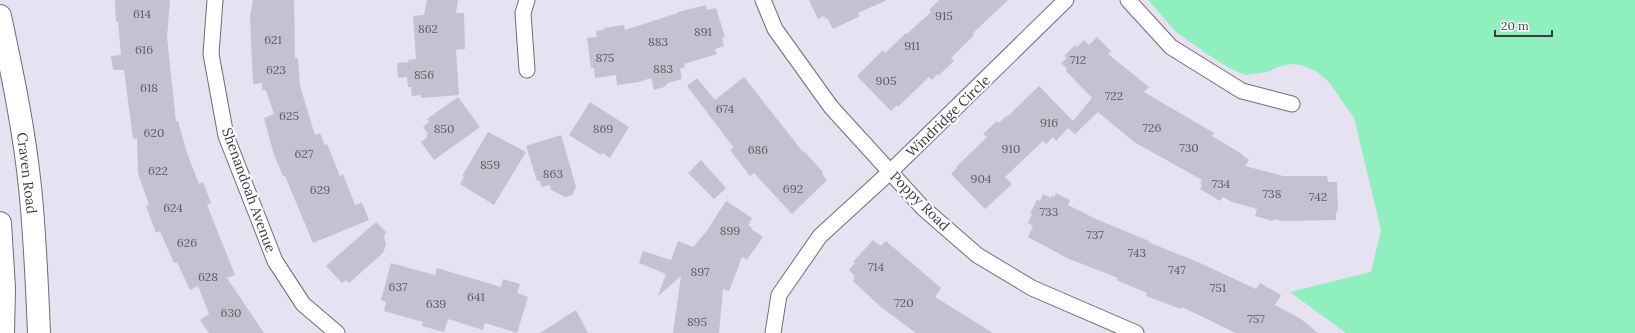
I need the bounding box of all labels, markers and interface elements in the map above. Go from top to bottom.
house number: 614 [133,6,151,21]
house number: 915 [935,8,953,23]
scale bar [1495,12,1552,38]
text: 20 m [1501,18,1529,33]
house number: 862 [418,21,438,36]
house number: 891 [694,24,712,39]
house number: 621 [264,32,282,47]
house number: 883 [648,34,668,49]
house number: 911 [904,38,920,53]
house number: 616 [135,42,153,57]
house number: 875 [596,50,614,65]
house number: 712 [1070,52,1086,67]
house number: 883 [653,61,673,76]
house number: 623 [266,62,286,77]
house number: 856 [414,67,434,82]
street label: Windridge Circle [902,71,994,161]
house number: 905 [876,73,896,88]
house number: 618 [140,80,158,95]
house number: 722 [1105,88,1123,103]
house number: 674 [716,101,735,116]
house number: 625 [279,108,299,123]
house number: 916 [1040,115,1058,130]
house number: 726 [1143,120,1162,135]
house number: 850 [434,121,454,136]
house number: 869 [593,121,613,136]
house number: 620 [144,125,164,140]
street label: Shenandoah Avenue [218,125,280,255]
street label: Craven Road [13,131,41,215]
house number: 730 [1179,140,1199,155]
house number: 910 [1002,141,1020,156]
house number: 686 [748,142,768,157]
house number: 627 [295,146,314,161]
house number: 859 [480,157,500,172]
house number: 622 [148,163,168,178]
house number: 863 [543,166,563,181]
street label: Poppy Road [887,168,953,234]
house number: 904 [971,171,992,186]
house number: 734 [1212,176,1231,191]
house number: 692 [783,181,803,196]
house number: 629 [310,182,330,197]
house number: 738 [1263,186,1282,201]
house number: 742 [1309,189,1327,204]
house number: 624 [163,200,183,215]
house number: 733 [1040,204,1059,219]
house number: 899 [720,223,740,238]
house number: 737 [1086,227,1104,242]
house number: 626 [177,235,197,250]
house number: 743 [1128,245,1147,260]
house number: 714 [868,259,885,274]
house number: 747 [1168,262,1186,277]
house number: 897 [691,264,710,279]
house number: 628 [198,269,218,284]
house number: 637 [389,279,408,294]
house number: 751 [1210,280,1226,295]
house number: 641 [467,289,485,304]
house number: 720 [894,295,914,310]
house number: 639 [426,296,446,311]
house number: 630 [220,305,242,320]
house number: 757 [1247,311,1265,326]
house number: 895 [687,314,707,329]

